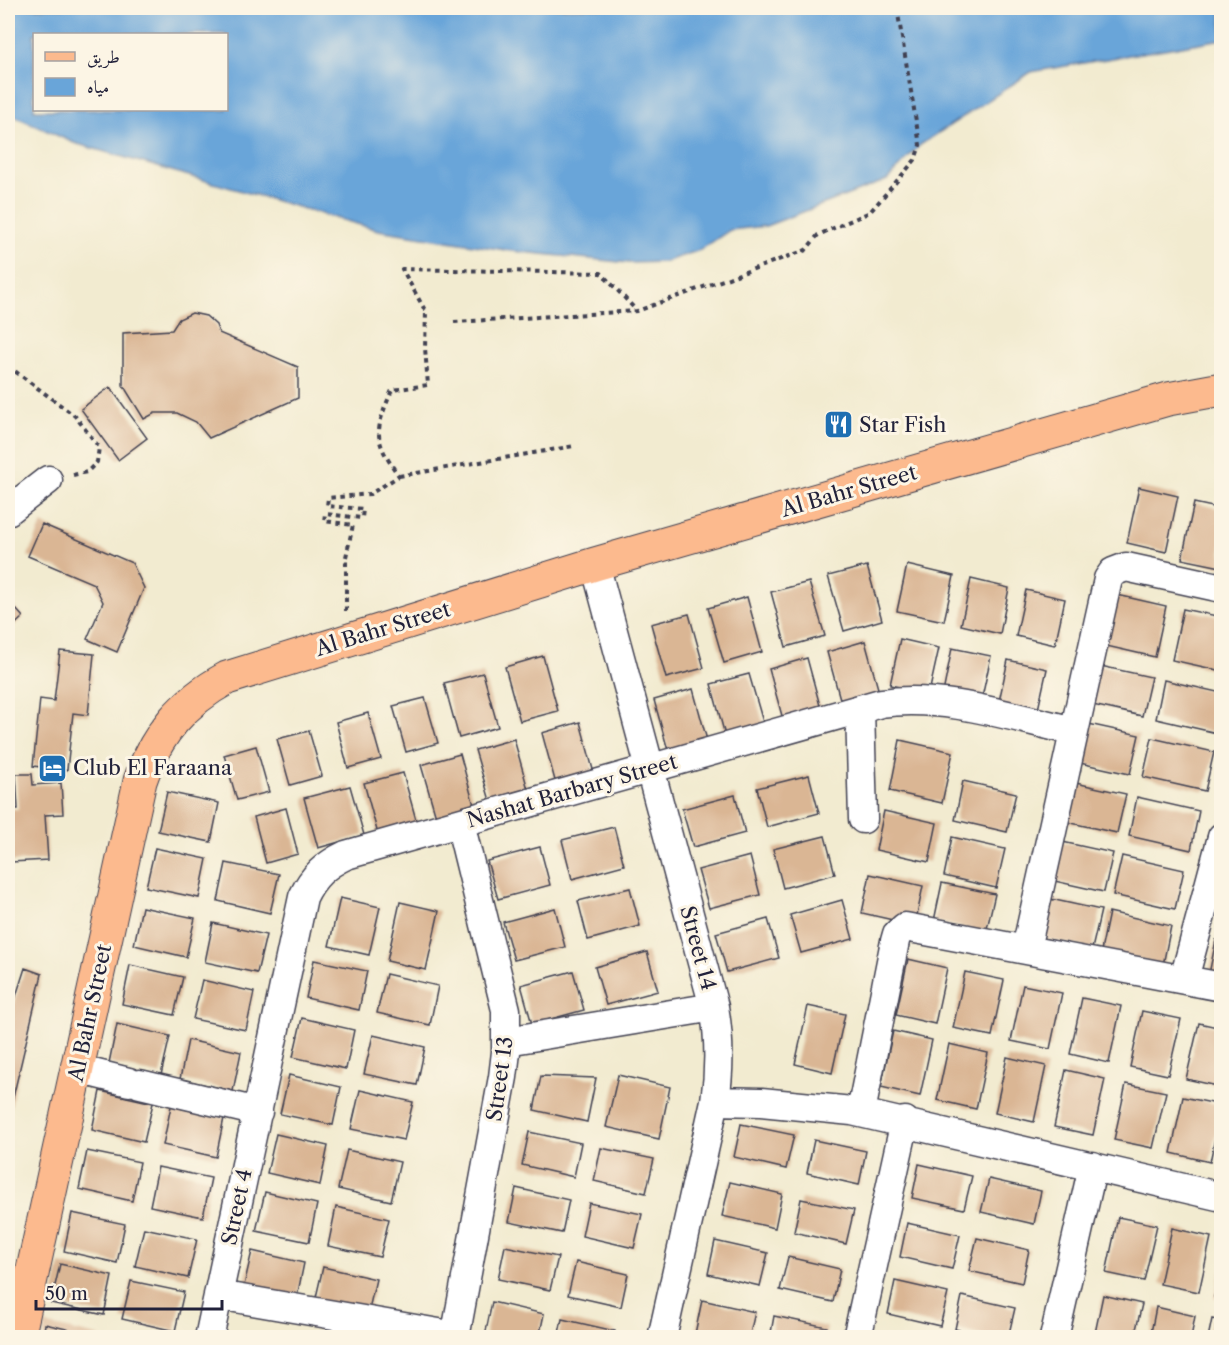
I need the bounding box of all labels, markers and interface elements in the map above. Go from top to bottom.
legend [33,33,228,111]
text: طريق [87,46,120,69]
text: مياه [87,76,109,98]
restaurant icon: Star Fish [822,409,854,441]
place label: Star Fish [859,412,946,437]
street label: Al Bahr Street [777,459,920,522]
street label: Al Bahr Street [311,596,454,661]
street label: Nashat Barbary Street [464,748,680,833]
hotel icon: Club El Faraana [36,752,68,784]
place label: Club El Faraana [73,755,233,780]
street label: Street 14 [675,903,722,993]
street label: Al Bahr Street [63,941,116,1085]
street label: Street 13 [481,1035,518,1123]
street label: Street 4 [216,1167,257,1247]
scale bar [36,1273,222,1311]
text: 50 m [45,1283,88,1305]

